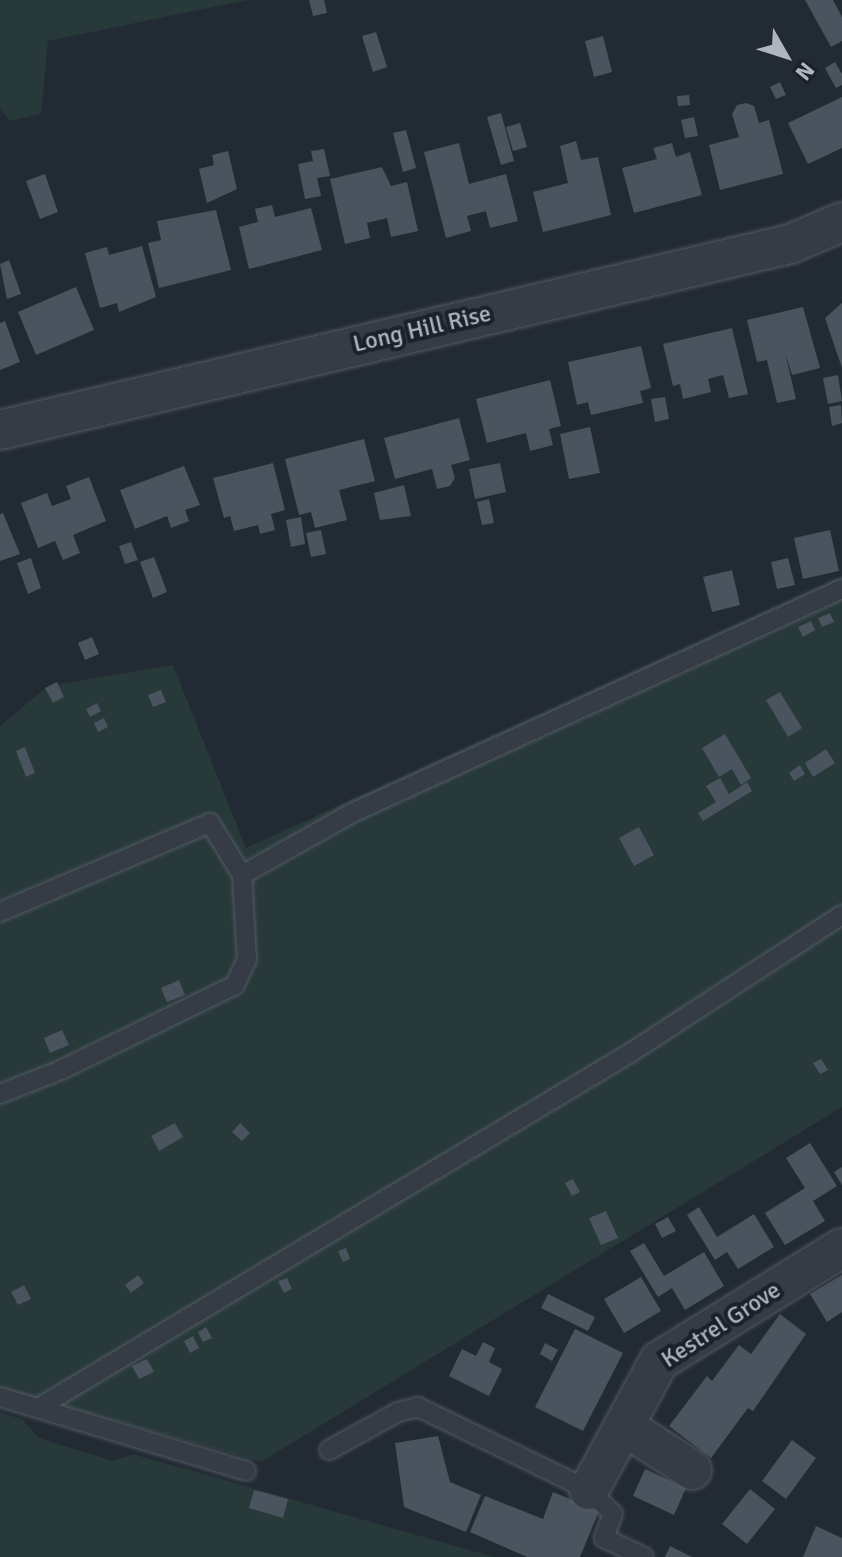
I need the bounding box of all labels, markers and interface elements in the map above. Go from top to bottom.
north arrow [746,16,826,96]
text: N [790,57,820,86]
street label: Long Hill Rise [350,299,494,359]
street label: Kestrel Grove [656,1276,786,1374]

